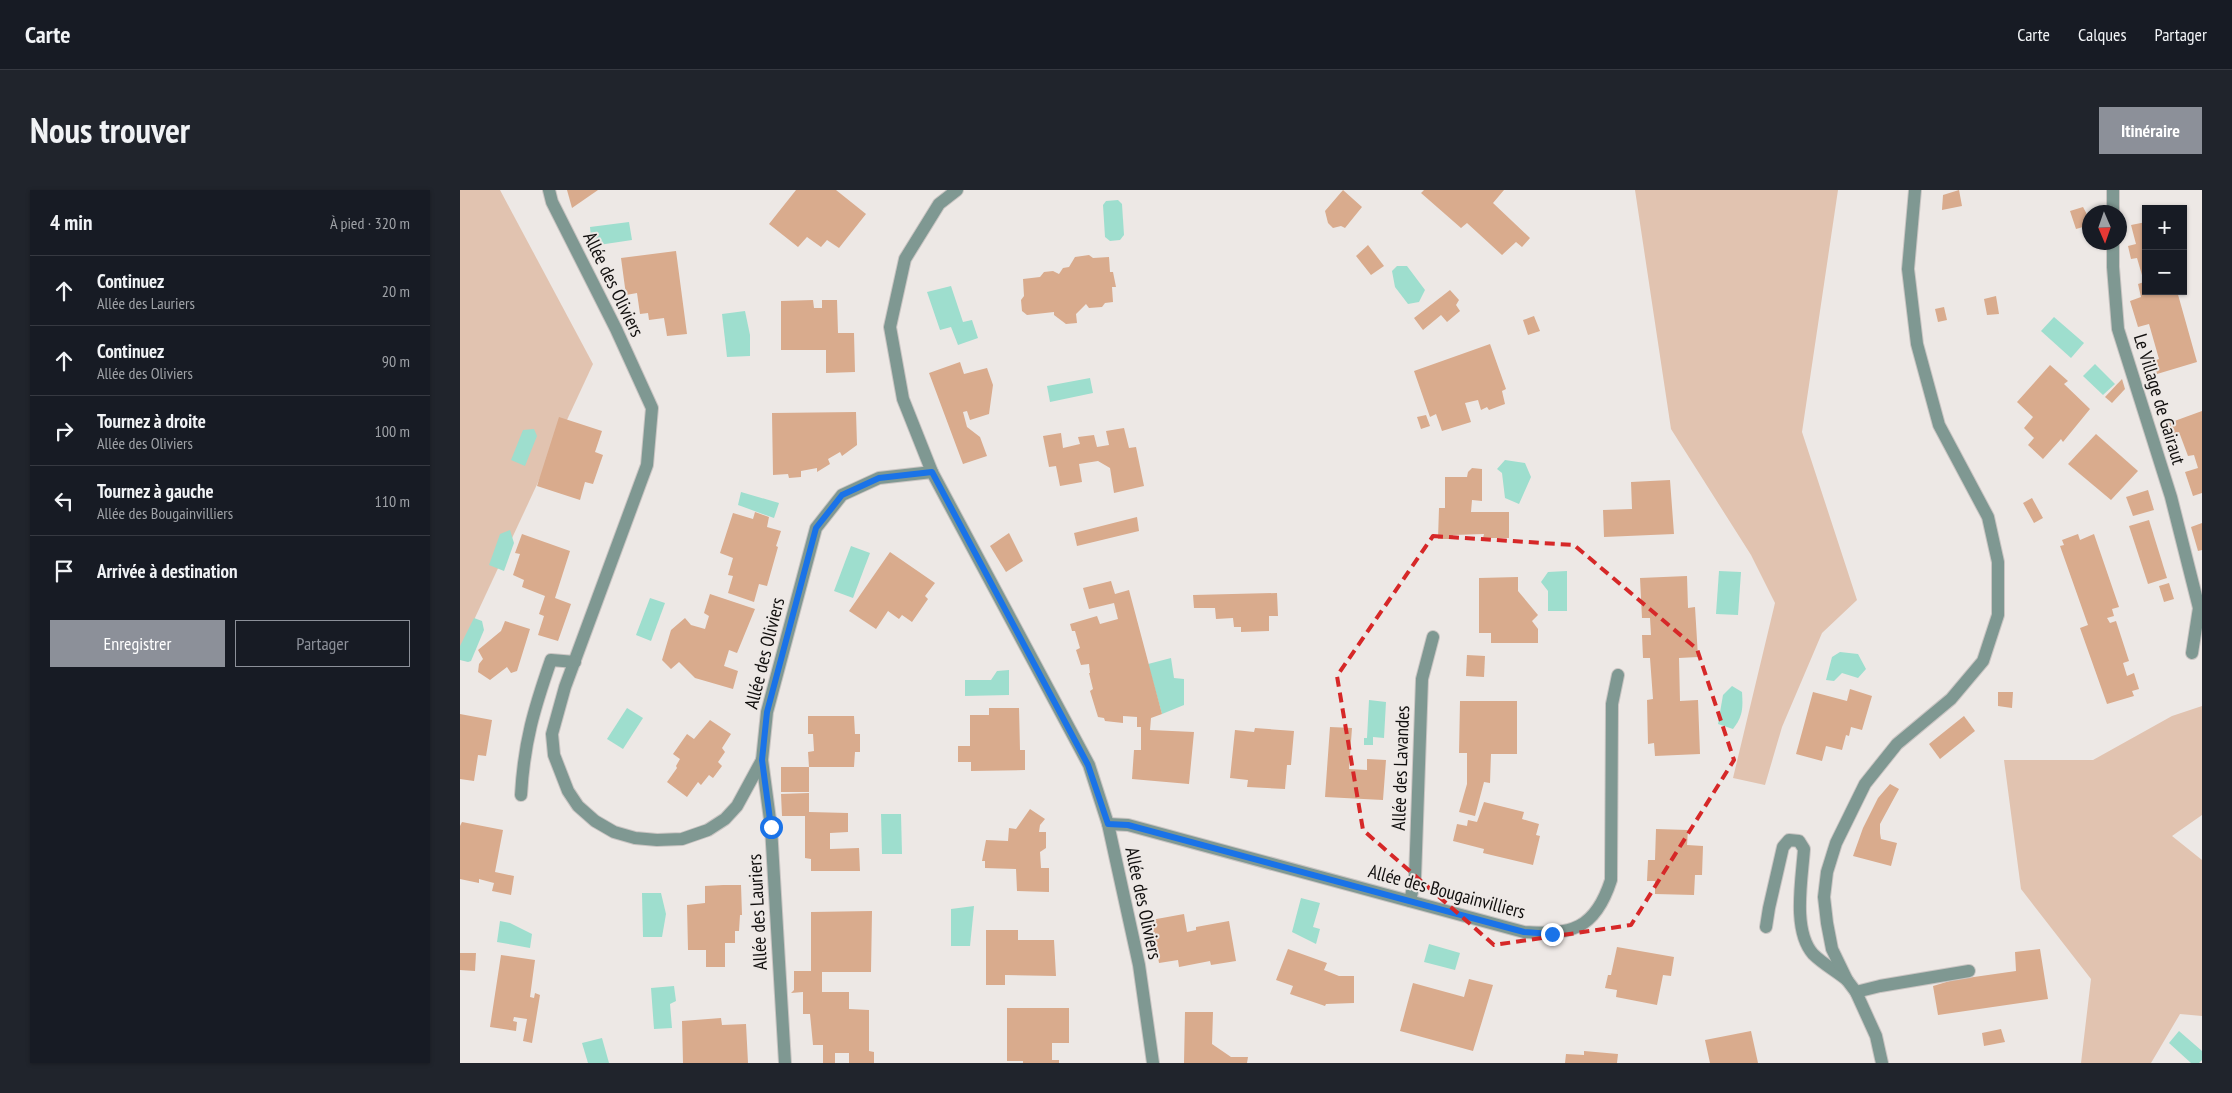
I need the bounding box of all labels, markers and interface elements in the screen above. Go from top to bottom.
text: Carte [25,19,71,50]
text: Carte [2017,23,2050,46]
text: Calques [2078,23,2127,46]
text: Partager [2155,23,2207,46]
text: Nous trouver [30,107,190,153]
button: Itinéraire [2099,107,2202,154]
north arrow [2082,205,2127,250]
map controls [2142,205,2187,295]
button: + [2142,205,2187,250]
text: 4 min [50,209,92,236]
text: À pied · 320 m [330,213,410,233]
street label: Allée des Oliviers [578,228,650,340]
button: − [2142,250,2187,295]
text: Continuez [97,269,164,293]
icon: ahead [50,277,78,305]
text: 20 m [382,281,410,301]
text: Allée des Lauriers [97,293,195,313]
street label: Le Village de Gairaut [2129,331,2191,468]
text: Continuez [97,339,164,363]
icon: ahead [50,347,78,375]
text: 90 m [382,351,410,371]
text: Allée des Oliviers [97,363,193,383]
text: Tournez à droite [97,409,206,433]
icon: right [50,417,78,445]
text: 100 m [375,421,410,441]
text: Allée des Oliviers [97,433,193,453]
text: Tournez à gauche [97,479,214,503]
icon: left [50,487,78,515]
text: 110 m [375,491,410,511]
text: Allée des Bougainvilliers [97,503,233,523]
icon: arrive [50,557,78,585]
text: Arrivée à destination [97,559,238,583]
street label: Allée des Oliviers [739,595,789,711]
button: Enregistrer [50,620,225,667]
button: Partager [235,620,410,667]
street label: Allée des Lavandes [1386,705,1414,831]
route start [760,816,783,839]
street label: Allée des Oliviers [1120,845,1168,961]
street label: Allée des Lauriers [742,853,772,971]
street label: Allée des Bougainvilliers [1366,859,1528,923]
route end [1541,923,1564,946]

